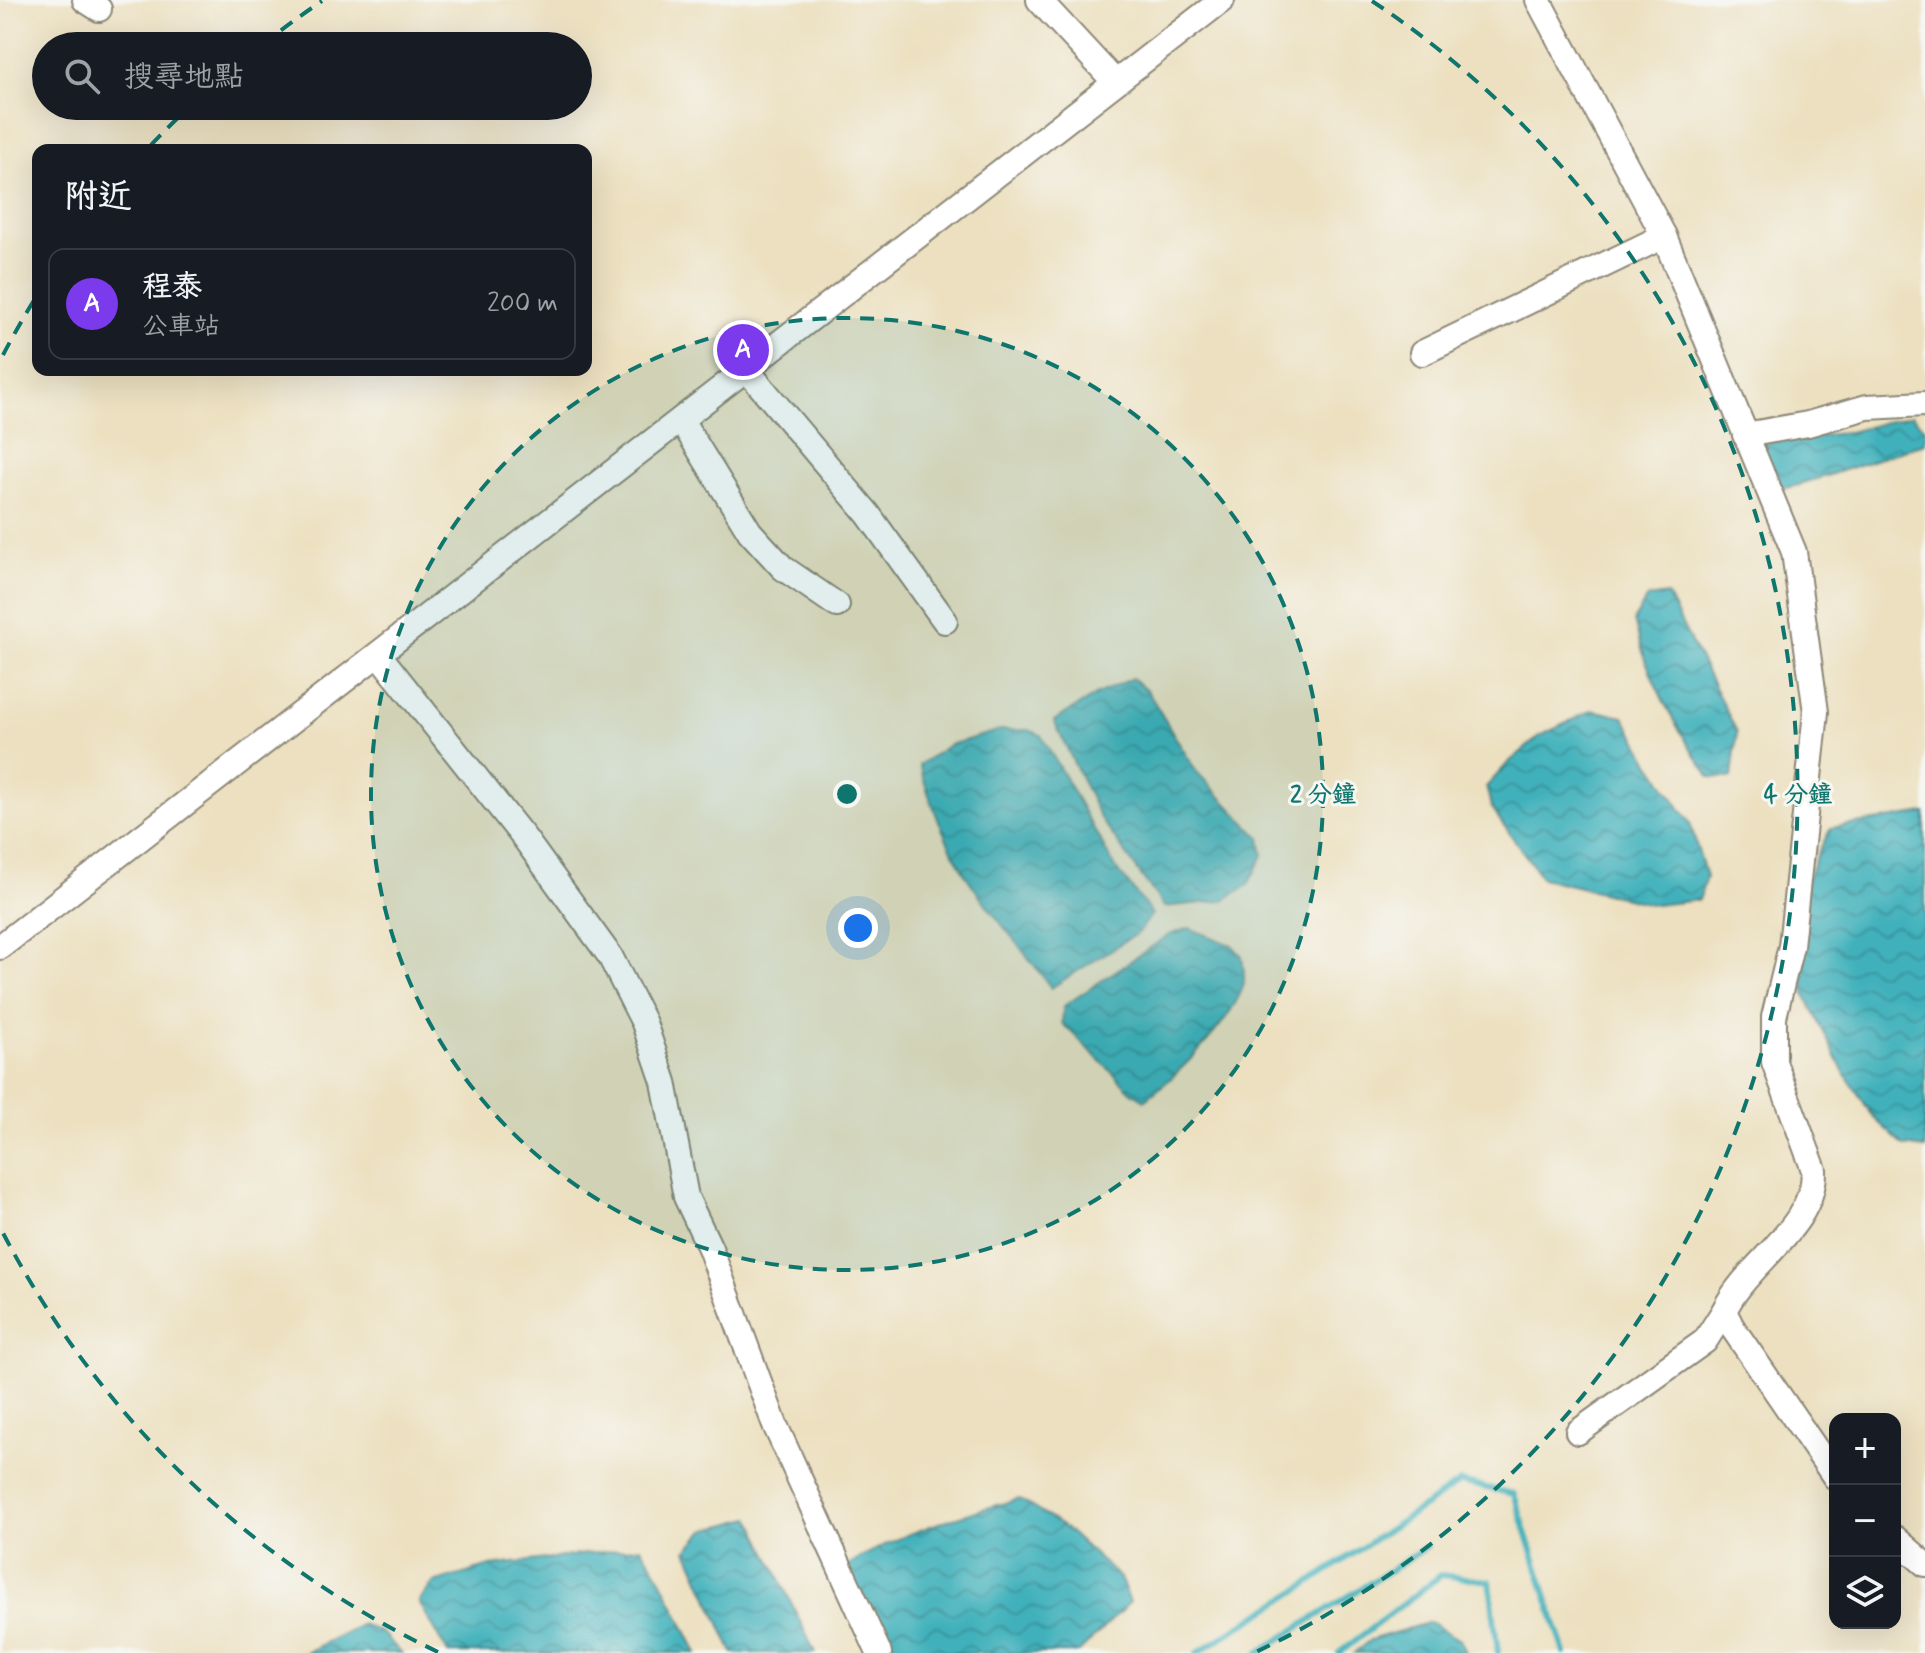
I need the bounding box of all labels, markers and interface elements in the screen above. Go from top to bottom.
search box [32,32,592,120]
icon: search [60,54,104,98]
text: 搜尋地點 [124,58,244,97]
text: 附近 [64,175,132,220]
text: 程泰 [142,268,202,307]
text: A [83,287,101,321]
text: 200 m [487,287,558,321]
text: 公車站 [142,310,220,344]
pin: A [717,320,769,380]
centre of rings [833,780,861,808]
text: 2 分鐘 [1290,780,1356,811]
text: 4 分鐘 [1764,780,1832,811]
your location [838,908,878,948]
map controls [1829,1413,1901,1629]
button: + [1829,1413,1901,1485]
button: − [1829,1485,1901,1557]
button: layers [1829,1557,1901,1629]

